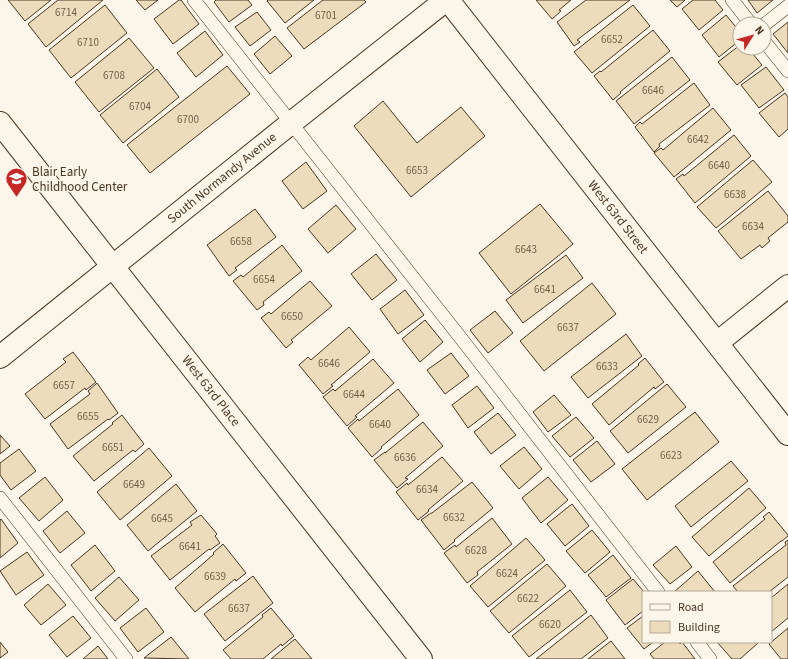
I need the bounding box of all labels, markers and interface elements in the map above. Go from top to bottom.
house number: 6714 [55,5,77,20]
house number: 6701 [315,8,337,23]
north arrow [732,16,772,56]
text: N [751,23,768,38]
house number: 6652 [601,32,623,47]
house number: 6710 [77,35,99,50]
house number: 6708 [103,68,125,83]
house number: 6646 [642,83,664,98]
house number: 6704 [129,99,151,114]
house number: 6700 [177,112,199,127]
street label: South Normandy Avenue [164,128,280,228]
house number: 6642 [687,132,709,147]
house number: 6640 [708,158,730,173]
place label: Blair Early Childhood Center [32,163,128,196]
house number: 6653 [406,163,428,178]
school or university icon: Blair Early Childhood Center [4,166,30,199]
street label: West 63rd Street [584,177,653,258]
house number: 6638 [724,187,746,202]
house number: 6634 [742,219,764,234]
house number: 6658 [230,234,252,249]
house number: 6643 [515,242,537,257]
house number: 6654 [253,272,275,287]
house number: 6641 [534,282,556,297]
house number: 6650 [281,309,303,324]
house number: 6637 [557,320,579,335]
street label: West 63rd Place [178,352,244,430]
house number: 6646 [318,356,340,371]
house number: 6633 [596,359,618,374]
house number: 6657 [53,378,75,393]
house number: 6644 [343,387,365,402]
house number: 6655 [77,409,99,424]
house number: 6629 [637,412,659,427]
house number: 6640 [369,417,391,432]
house number: 6651 [102,440,124,455]
house number: 6623 [660,448,682,463]
house number: 6636 [394,450,416,465]
house number: 6649 [123,477,145,492]
house number: 6634 [416,482,438,497]
house number: 6632 [443,510,465,525]
house number: 6645 [151,511,173,526]
house number: 6641 [179,539,201,554]
house number: 6628 [465,543,487,558]
house number: 6624 [496,566,518,581]
house number: 6639 [204,569,226,584]
house number: 6622 [517,591,539,606]
legend [642,591,772,643]
text: Road [678,599,704,616]
house number: 6637 [228,601,250,616]
house number: 6620 [539,617,561,632]
text: Building [678,619,720,636]

